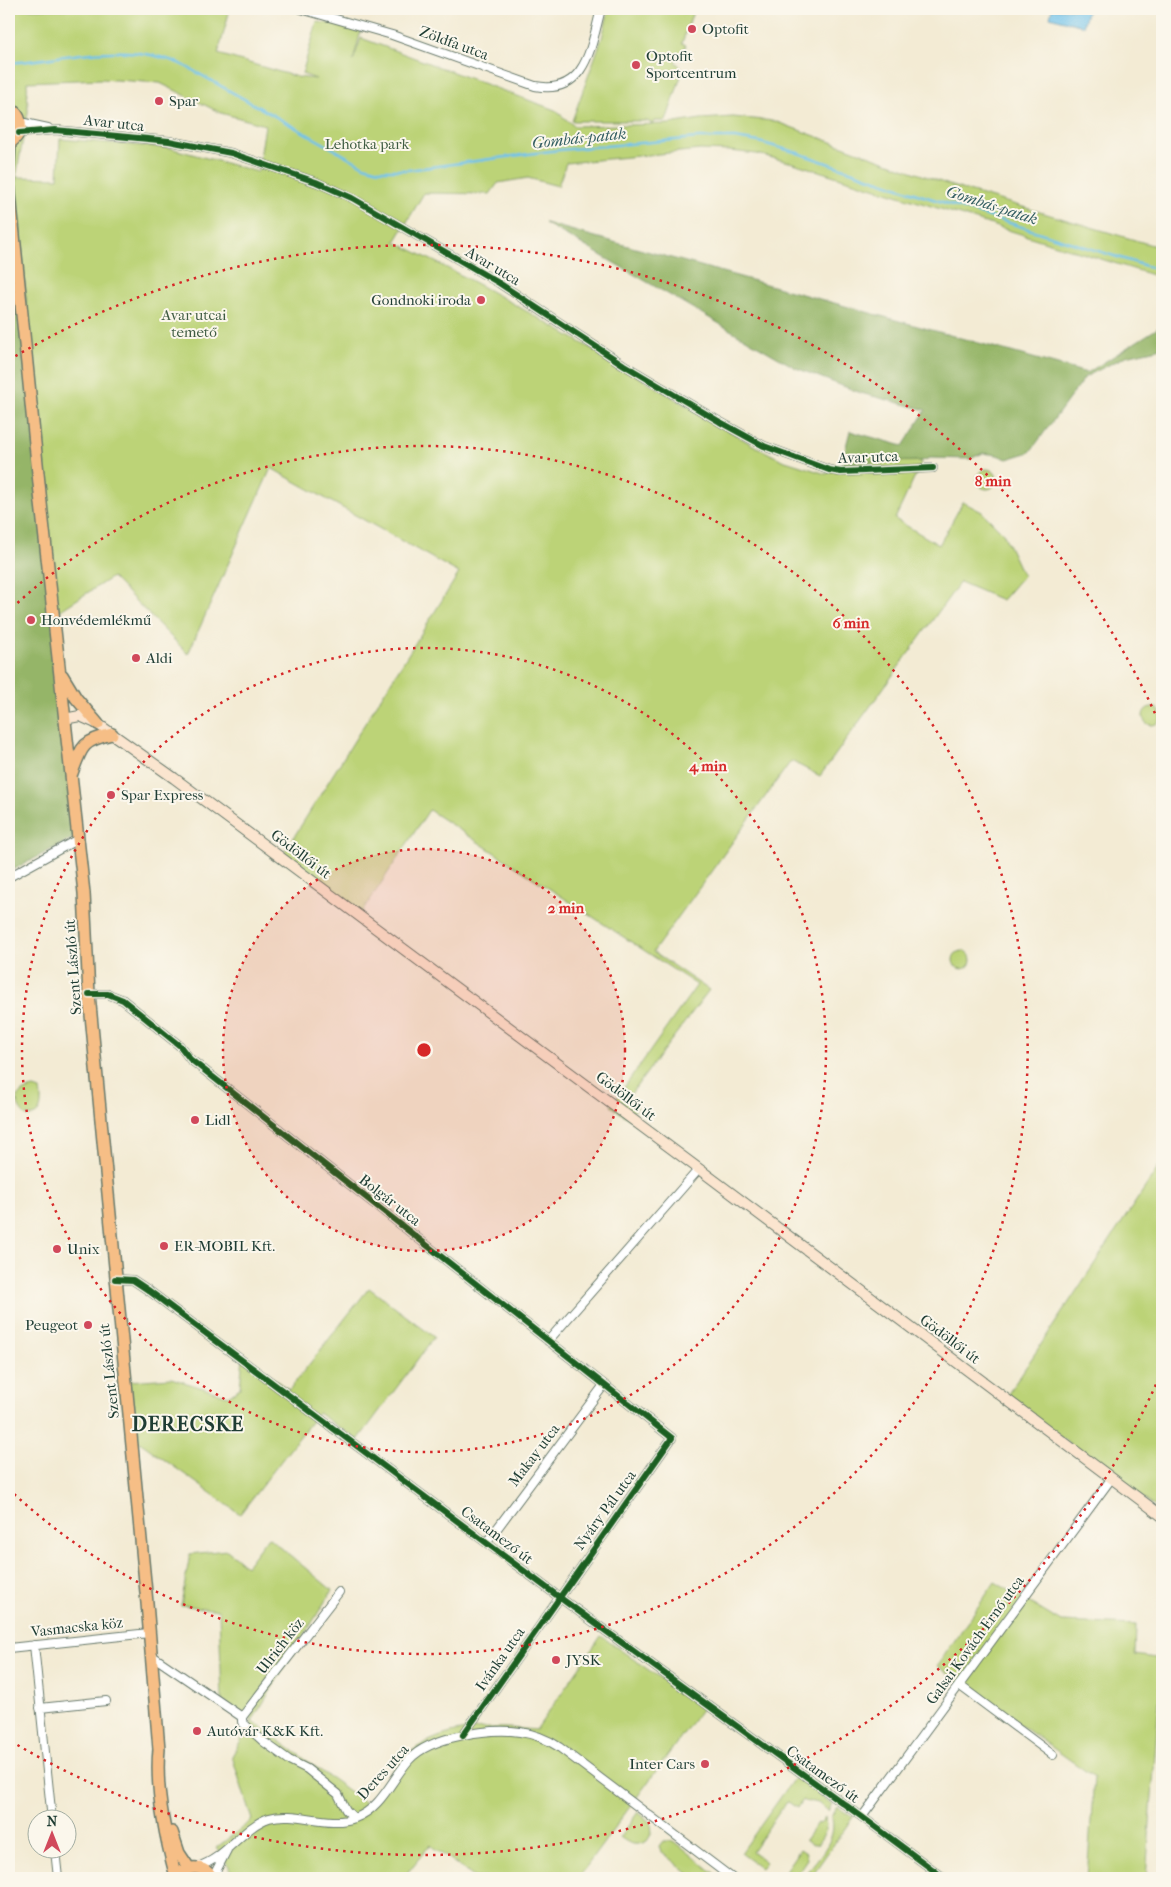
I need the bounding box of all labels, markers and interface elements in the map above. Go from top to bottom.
place label: Optofit [702,20,750,38]
street label: Zöldfa utca [417,22,492,64]
marker: Optofit [686,23,698,35]
place label: Optofit Sportcentrum [646,47,737,82]
marker: Optofit Sportcentrum [630,59,642,71]
place label: Spar [169,92,199,110]
marker: Spar [153,95,165,107]
street label: Avar utca [82,111,146,135]
water label: Gombás-patak [531,124,627,152]
park label: Lehotka park [325,135,410,153]
water label: Gombás-patak [944,181,1040,229]
street label: Avar utca [462,242,525,290]
place label: Gondnoki iroda [371,291,472,309]
marker: Gondnoki iroda [475,294,487,306]
park label: Avar utcai temető [160,306,227,341]
street label: Avar utca [836,447,900,467]
text: 8 min [975,472,1011,490]
place label: Honvédemlékmű [41,611,152,629]
marker: Honvédemlékmű [25,614,37,626]
text: 6 min [833,614,870,632]
place label: Aldi [145,649,173,667]
marker: Aldi [130,652,142,664]
text: 4 min [688,757,727,775]
place label: Spar Express [121,786,204,804]
marker: Spar Express [105,789,117,801]
street label: Gödöllői út [267,825,335,883]
text: 2 min [548,899,585,917]
street label: Szent László út [61,918,85,1015]
centre of rings [415,1041,433,1059]
street label: Gödöllői út [592,1067,660,1125]
place label: Lidl [205,1111,231,1129]
marker: Lidl [189,1114,201,1126]
street label: Bolgár utca [356,1170,425,1230]
place label: ER-MOBIL Kft. [174,1237,275,1255]
place label: Unix [67,1240,100,1258]
marker: ER-MOBIL Kft. [158,1240,170,1252]
marker: Unix [51,1243,63,1255]
street label: Gödöllői út [916,1310,984,1368]
place label: Peugeot [25,1316,79,1334]
marker: Peugeot [82,1319,94,1331]
street label: Szent László út [95,1322,123,1420]
district label: DERECSKE [132,1413,244,1436]
street label: Makay utca [505,1419,564,1490]
street label: Nyáry Pál utca [570,1466,641,1553]
street label: Csatamező út [457,1502,537,1568]
street label: Galsai Kovách Ernő utca [922,1571,1028,1708]
street label: Vasmacska köz [29,1613,124,1641]
street label: Ulrich köz [252,1614,308,1678]
street label: Ivánka utca [471,1623,529,1694]
place label: JYSK [565,1651,602,1669]
marker: JYSK [550,1654,562,1666]
place label: Autóvár K&K Kft. [206,1722,323,1740]
marker: Autóvár K&K Kft. [191,1725,203,1737]
street label: Deres utca [353,1740,413,1804]
street label: Csatamező út [783,1741,864,1807]
place label: Inter Cars [629,1755,695,1773]
marker: Inter Cars [699,1758,711,1770]
north arrow [28,1810,78,1860]
text: N [47,1813,58,1830]

